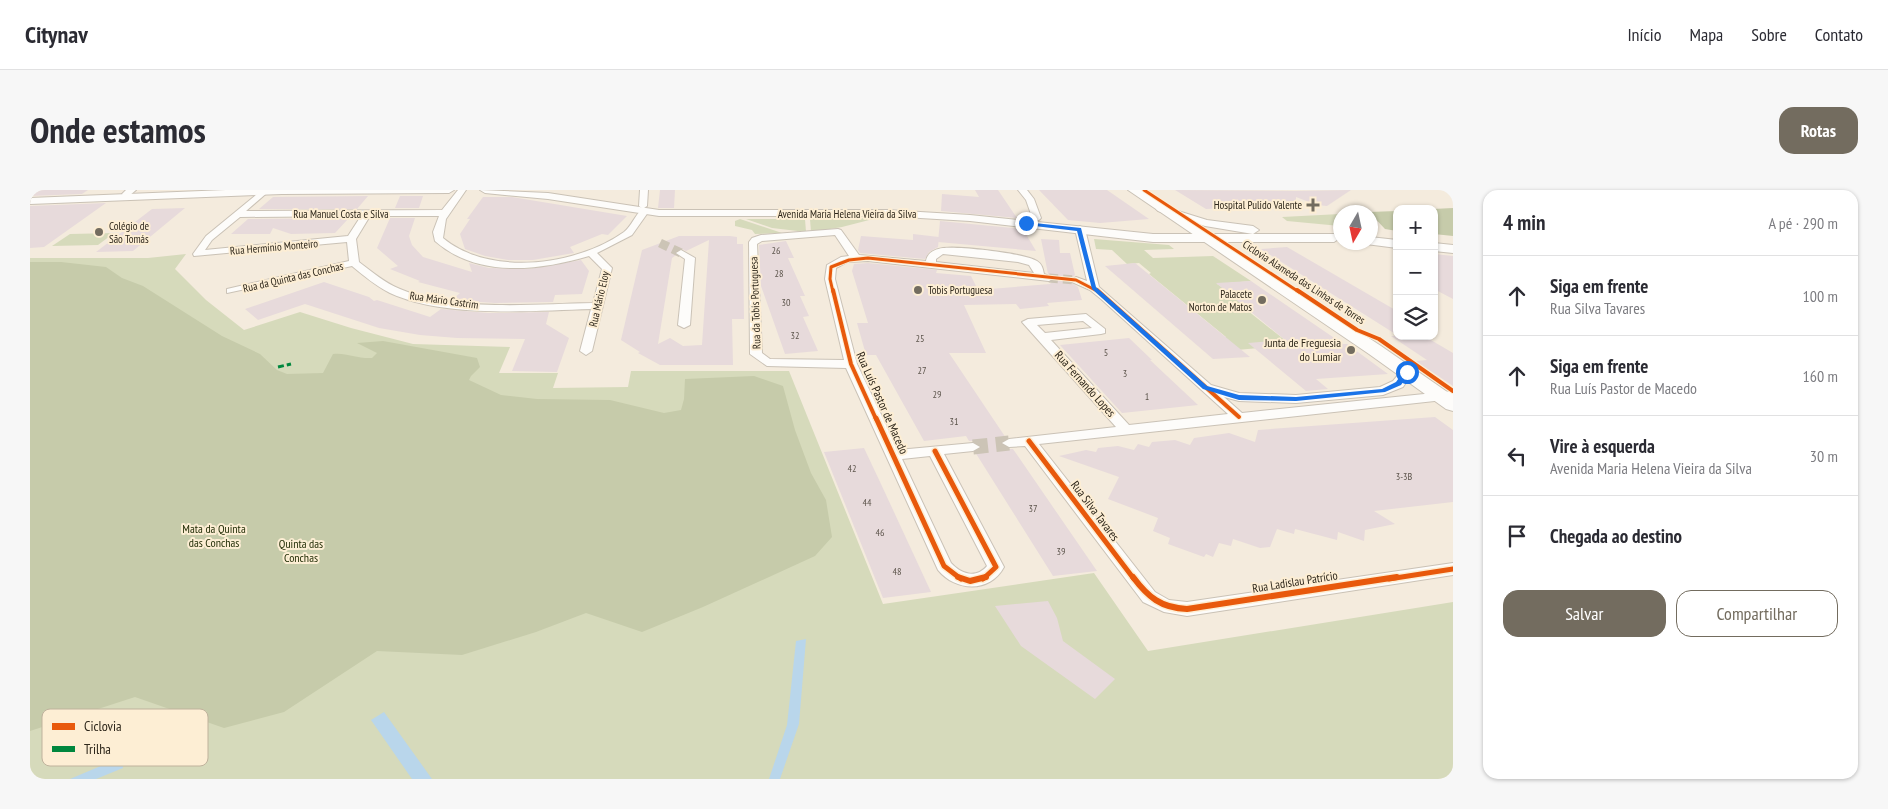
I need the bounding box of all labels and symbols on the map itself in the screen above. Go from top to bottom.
place label: Hospital Pulido Valente [1214,198,1302,212]
marker: Hospital Pulido Valente [1306,198,1320,212]
north arrow [1333,205,1378,250]
street label: Rua Manuel Costa e Silva [293,207,389,221]
street label: Avenida Maria Helena Vieira da Silva [778,207,916,221]
route end [1015,212,1038,235]
place label: Colégio de São Tomás [109,219,149,246]
marker: Colégio de São Tomás [93,226,105,238]
street label: Rua Hermínio Monteiro [229,236,319,258]
street label: Ciclovia Alameda das Linhas de Torres [1240,237,1368,327]
house number: 26 [772,244,781,257]
street label: Rua da Tobis Portuguesa [746,257,764,349]
street label: Rua da Quinta das Conchas [242,259,345,295]
house number: 28 [775,267,784,280]
street label: Rua Mário Eloy [586,269,612,328]
place label: Tobis Portuguesa [928,283,992,297]
marker: Tobis Portuguesa [912,284,924,296]
place label: Palacete Norton de Matos [1189,287,1252,314]
street label: Rua Mário Castrim [409,288,479,312]
marker: Palacete Norton de Matos [1256,294,1268,306]
house number: 30 [782,296,791,309]
house number: 32 [791,329,800,342]
house number: 25 [916,332,925,345]
place label: Junta de Freguesia do Lumiar [1263,335,1342,364]
marker: Junta de Freguesia do Lumiar [1345,344,1357,356]
house number: 5 [1104,346,1108,359]
street label: Rua Fernando Lopes [1052,348,1119,420]
street label: Rua Luís Pastor de Macedo [853,349,912,456]
route start [1396,361,1419,384]
house number: 27 [918,364,927,377]
house number: 3 [1123,367,1127,380]
house number: 29 [933,388,942,401]
house number: 1 [1145,390,1149,403]
house number: 31 [950,415,959,428]
house number: 42 [848,462,857,475]
house number: 3-3B [1396,470,1413,483]
street label: Rua Silva Tavares [1068,478,1123,544]
house number: 44 [863,496,872,509]
house number: 37 [1029,502,1038,515]
park label: Mata da Quinta das Conchas [182,521,246,550]
house number: 46 [876,526,885,539]
park label: Quinta das Conchas [279,536,323,565]
house number: 39 [1057,545,1066,558]
house number: 48 [893,565,902,578]
street label: Rua Ladislau Patrício [1251,567,1339,596]
legend [42,709,208,766]
text: Ciclovia [84,717,122,735]
text: Trilha [84,740,111,758]

